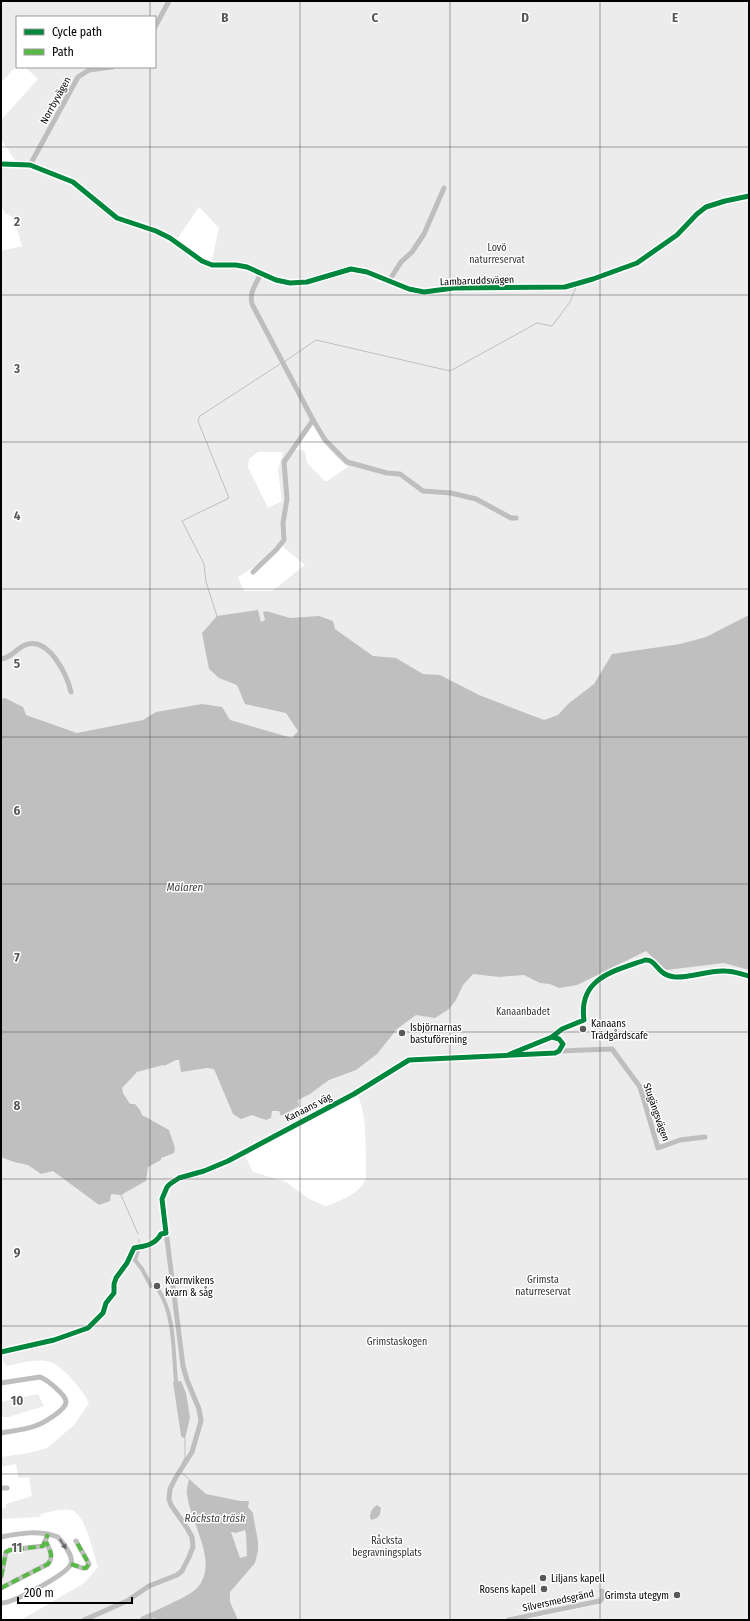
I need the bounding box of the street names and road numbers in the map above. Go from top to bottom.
street label: Norrbyvägen [38,75,74,126]
street label: Lambaruddsvägen [440,274,514,288]
street label: Stugängsvägen [640,1082,672,1143]
street label: Kanaans väg [283,1091,334,1125]
street label: Silversmedsgränd [521,1588,595,1614]

